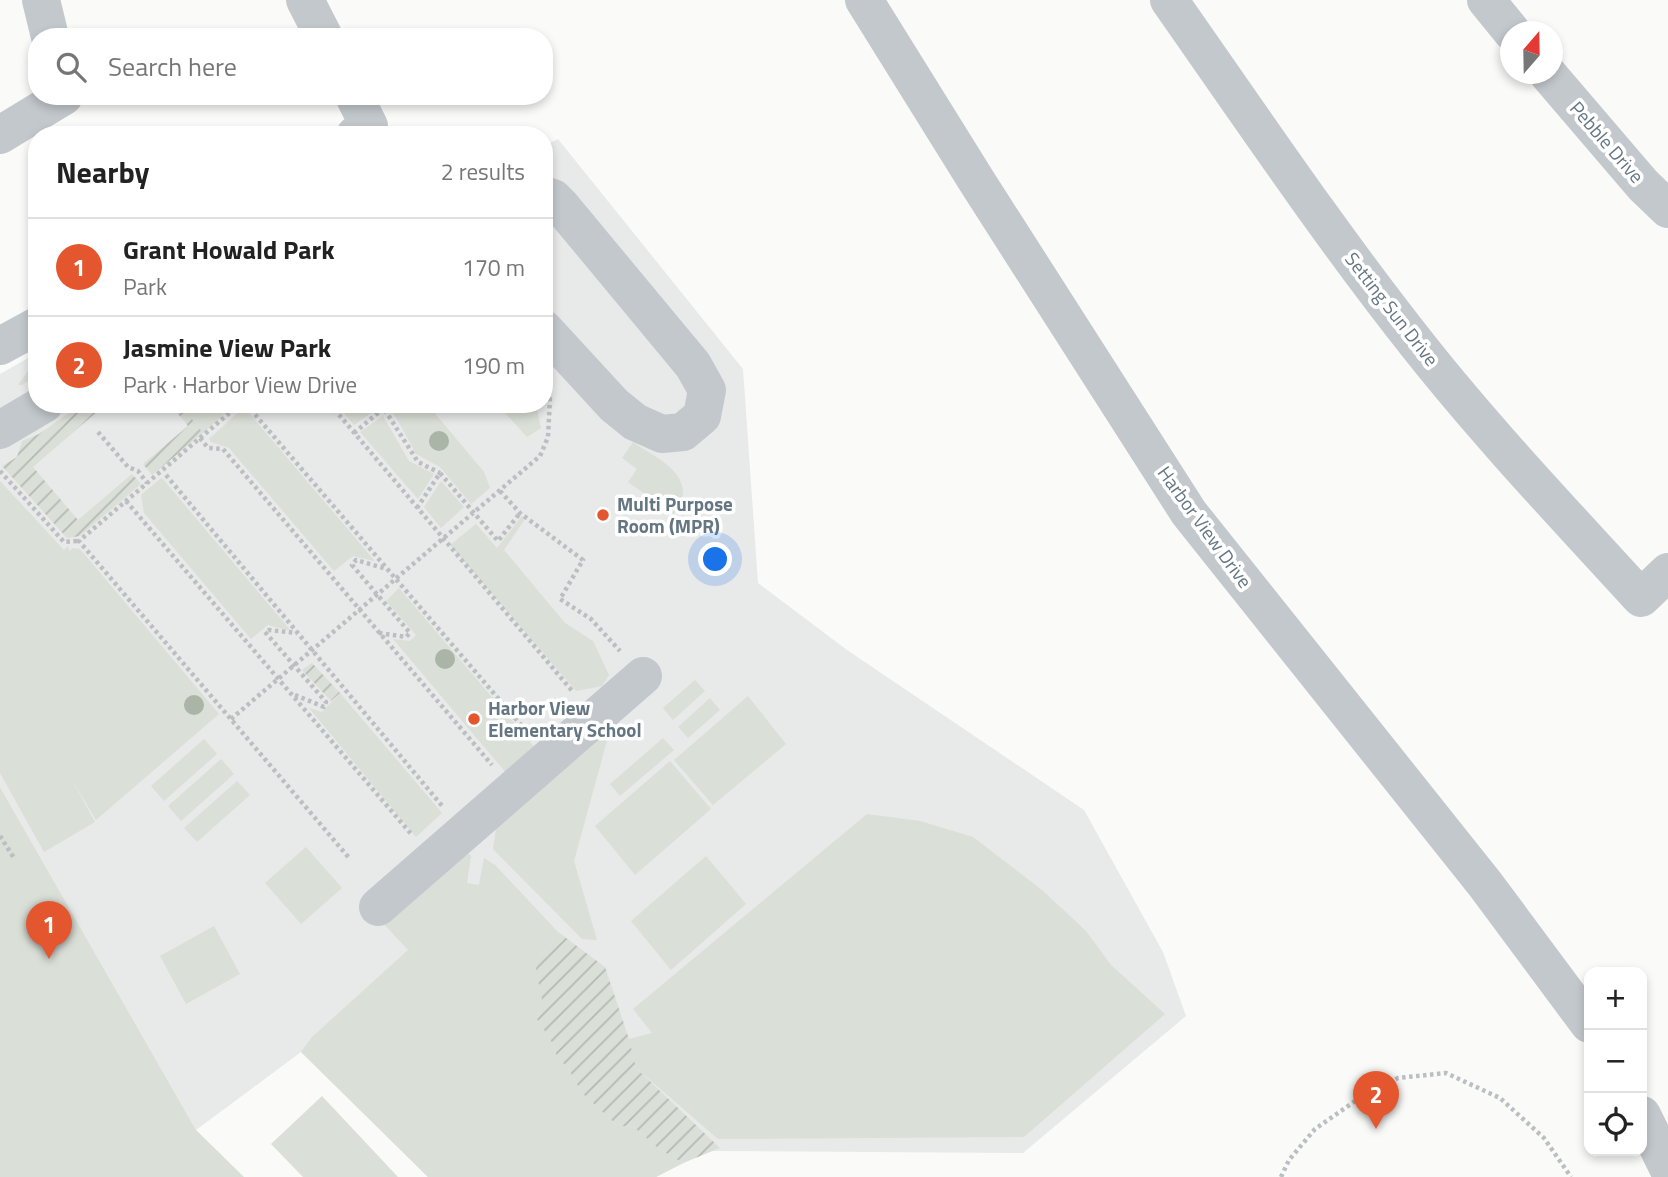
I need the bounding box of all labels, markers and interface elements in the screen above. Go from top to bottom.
north arrow [1500,21,1563,84]
search box [28,28,553,105]
text: Search here [108,47,237,86]
icon: search [52,48,90,86]
street label: Pebble Drive [1563,94,1651,189]
text: Nearby [56,149,149,195]
text: 2 results [441,154,525,189]
text: Grant Howald Park [123,230,335,269]
street label: Setting Sun Drive [1339,245,1446,372]
text: 1 [73,250,85,285]
text: 170 m [462,250,525,285]
text: Park [123,269,167,304]
text: Jasmine View Park [123,328,331,367]
text: 2 [73,348,85,383]
text: 190 m [462,348,525,383]
text: Park · Harbor View Drive [123,367,357,402]
street label: Harbor View Drive [1151,460,1260,594]
place label: Multi Purpose Room (MPR) [617,489,733,540]
marker: Multi Purpose Room (MPR) [595,507,611,523]
your location [698,542,732,576]
place label: Harbor View Elementary School [488,693,642,744]
marker: Harbor View Elementary School [466,711,482,727]
pin: 1 [26,901,72,959]
map controls [1584,967,1647,1156]
button: + [1584,967,1647,1030]
button: − [1584,1030,1647,1093]
pin: 2 [1353,1071,1399,1129]
button: locate [1584,1093,1647,1156]

